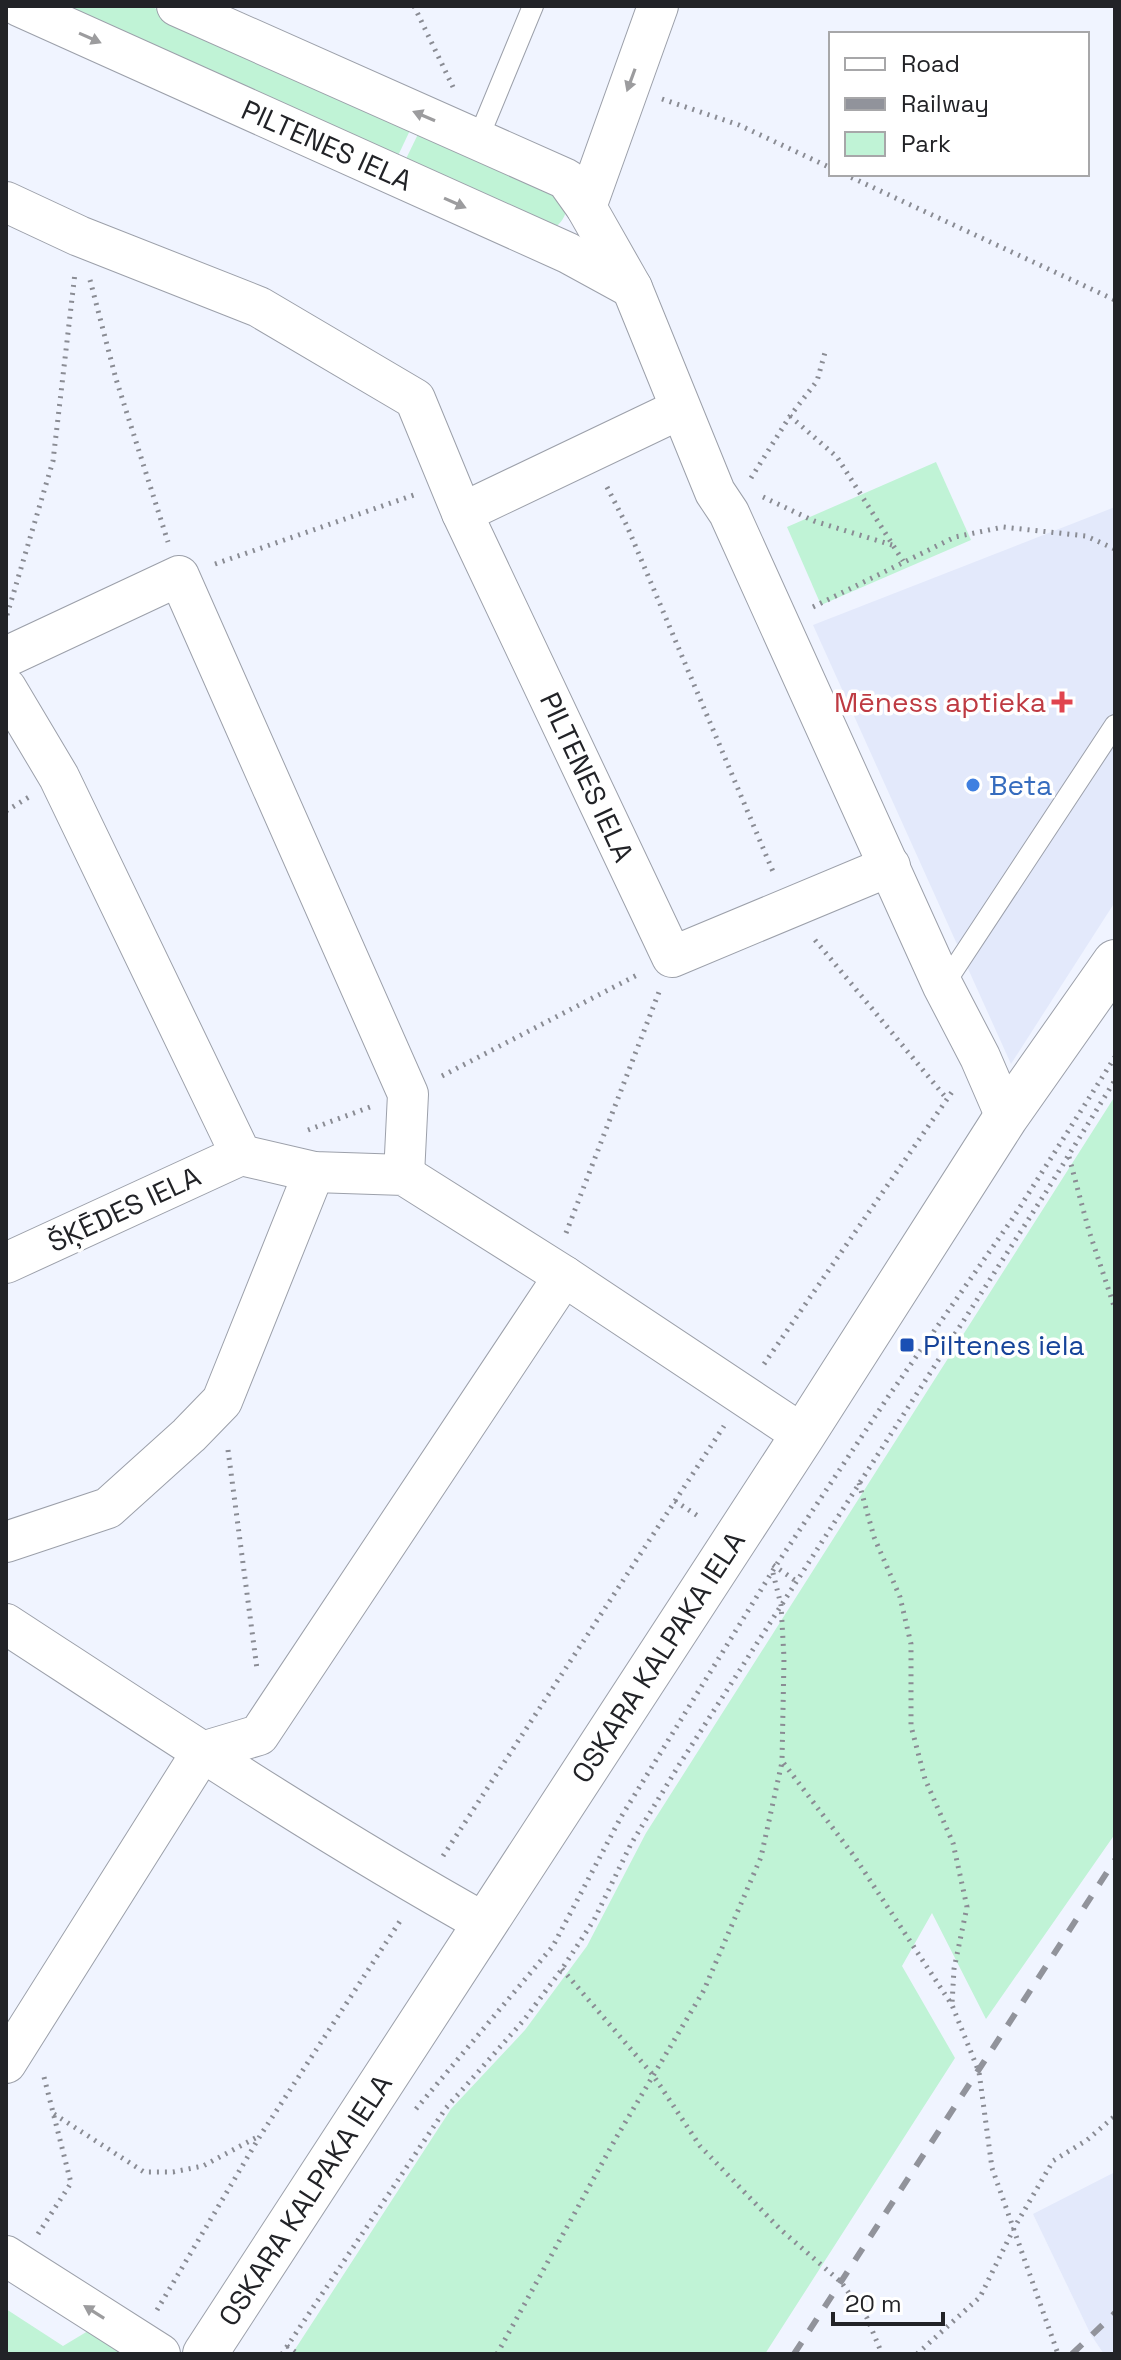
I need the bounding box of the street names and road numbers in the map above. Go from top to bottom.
street label: PILTENES IELA [236,91,418,199]
street label: PILTENES IELA [532,686,642,868]
street label: ŠĶĒDES IELA [42,1158,206,1260]
street label: OSKARA KALPAKA IELA [563,1524,753,1790]
street label: OSKARA KALPAKA IELA [210,2067,400,2333]

